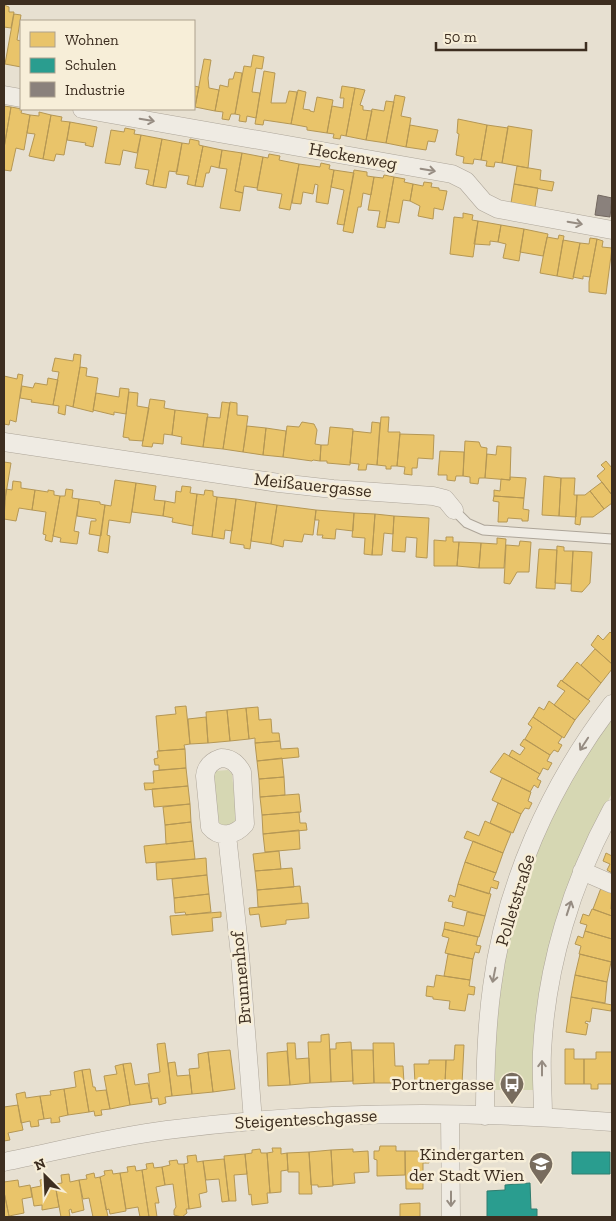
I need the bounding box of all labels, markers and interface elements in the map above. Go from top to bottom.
legend [20,20,195,110]
scale bar [436,20,586,52]
text: 50 m [444,28,477,46]
text: Wohnen [65,31,119,49]
text: Schulen [65,56,117,74]
text: Industrie [65,81,125,99]
one-way arrow [139,116,155,126]
street label: Heckenweg [307,137,399,175]
one-way arrow [419,165,435,175]
one-way arrow [567,219,583,229]
street label: Meißauergasse [253,468,373,502]
one-way arrow [579,737,589,751]
street label: Polletstraße [491,851,539,949]
one-way arrow [565,901,574,916]
street label: Brunnenhof [226,929,256,1025]
one-way arrow [488,967,498,983]
one-way arrow [537,1060,547,1076]
bus stop icon: Portnergasse [499,1071,525,1105]
place label: Portnergasse [391,1073,494,1095]
street label: Steigenteschgasse [234,1104,378,1134]
place label: Kindergarten der Stadt Wien [409,1143,525,1186]
north arrow [20,1151,70,1201]
school or university icon: Kindergarten der Stadt Wien [528,1151,554,1185]
text: N [32,1155,49,1175]
one-way arrow [446,1190,456,1206]

